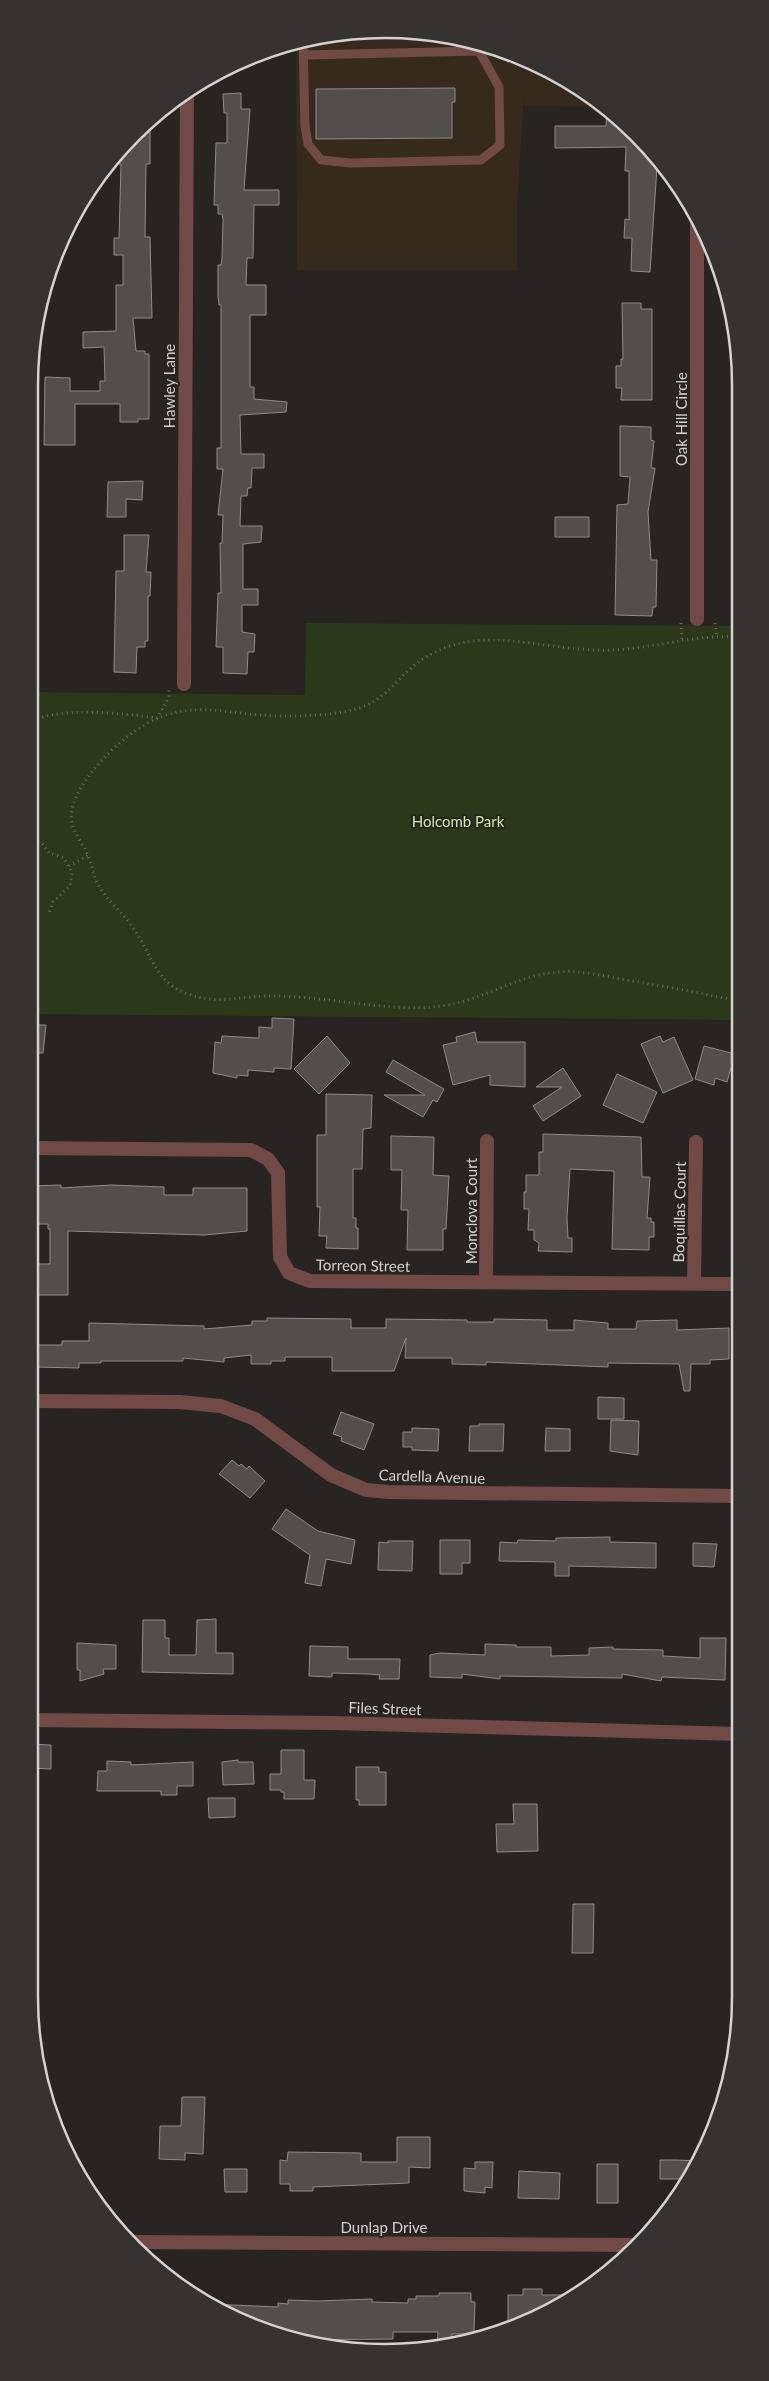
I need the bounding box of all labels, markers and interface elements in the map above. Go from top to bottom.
street label: Hawley Lane [160,344,178,428]
street label: Oak Hill Circle [672,372,690,466]
park label: Holcomb Park [412,812,505,830]
street label: Monclova Court [462,1157,480,1264]
street label: Boquillas Court [669,1161,689,1263]
street label: Torreon Street [316,1255,411,1275]
street label: Cardella Avenue [378,1465,486,1487]
street label: Files Street [348,1698,423,1718]
street label: Dunlap Drive [340,2218,428,2236]

